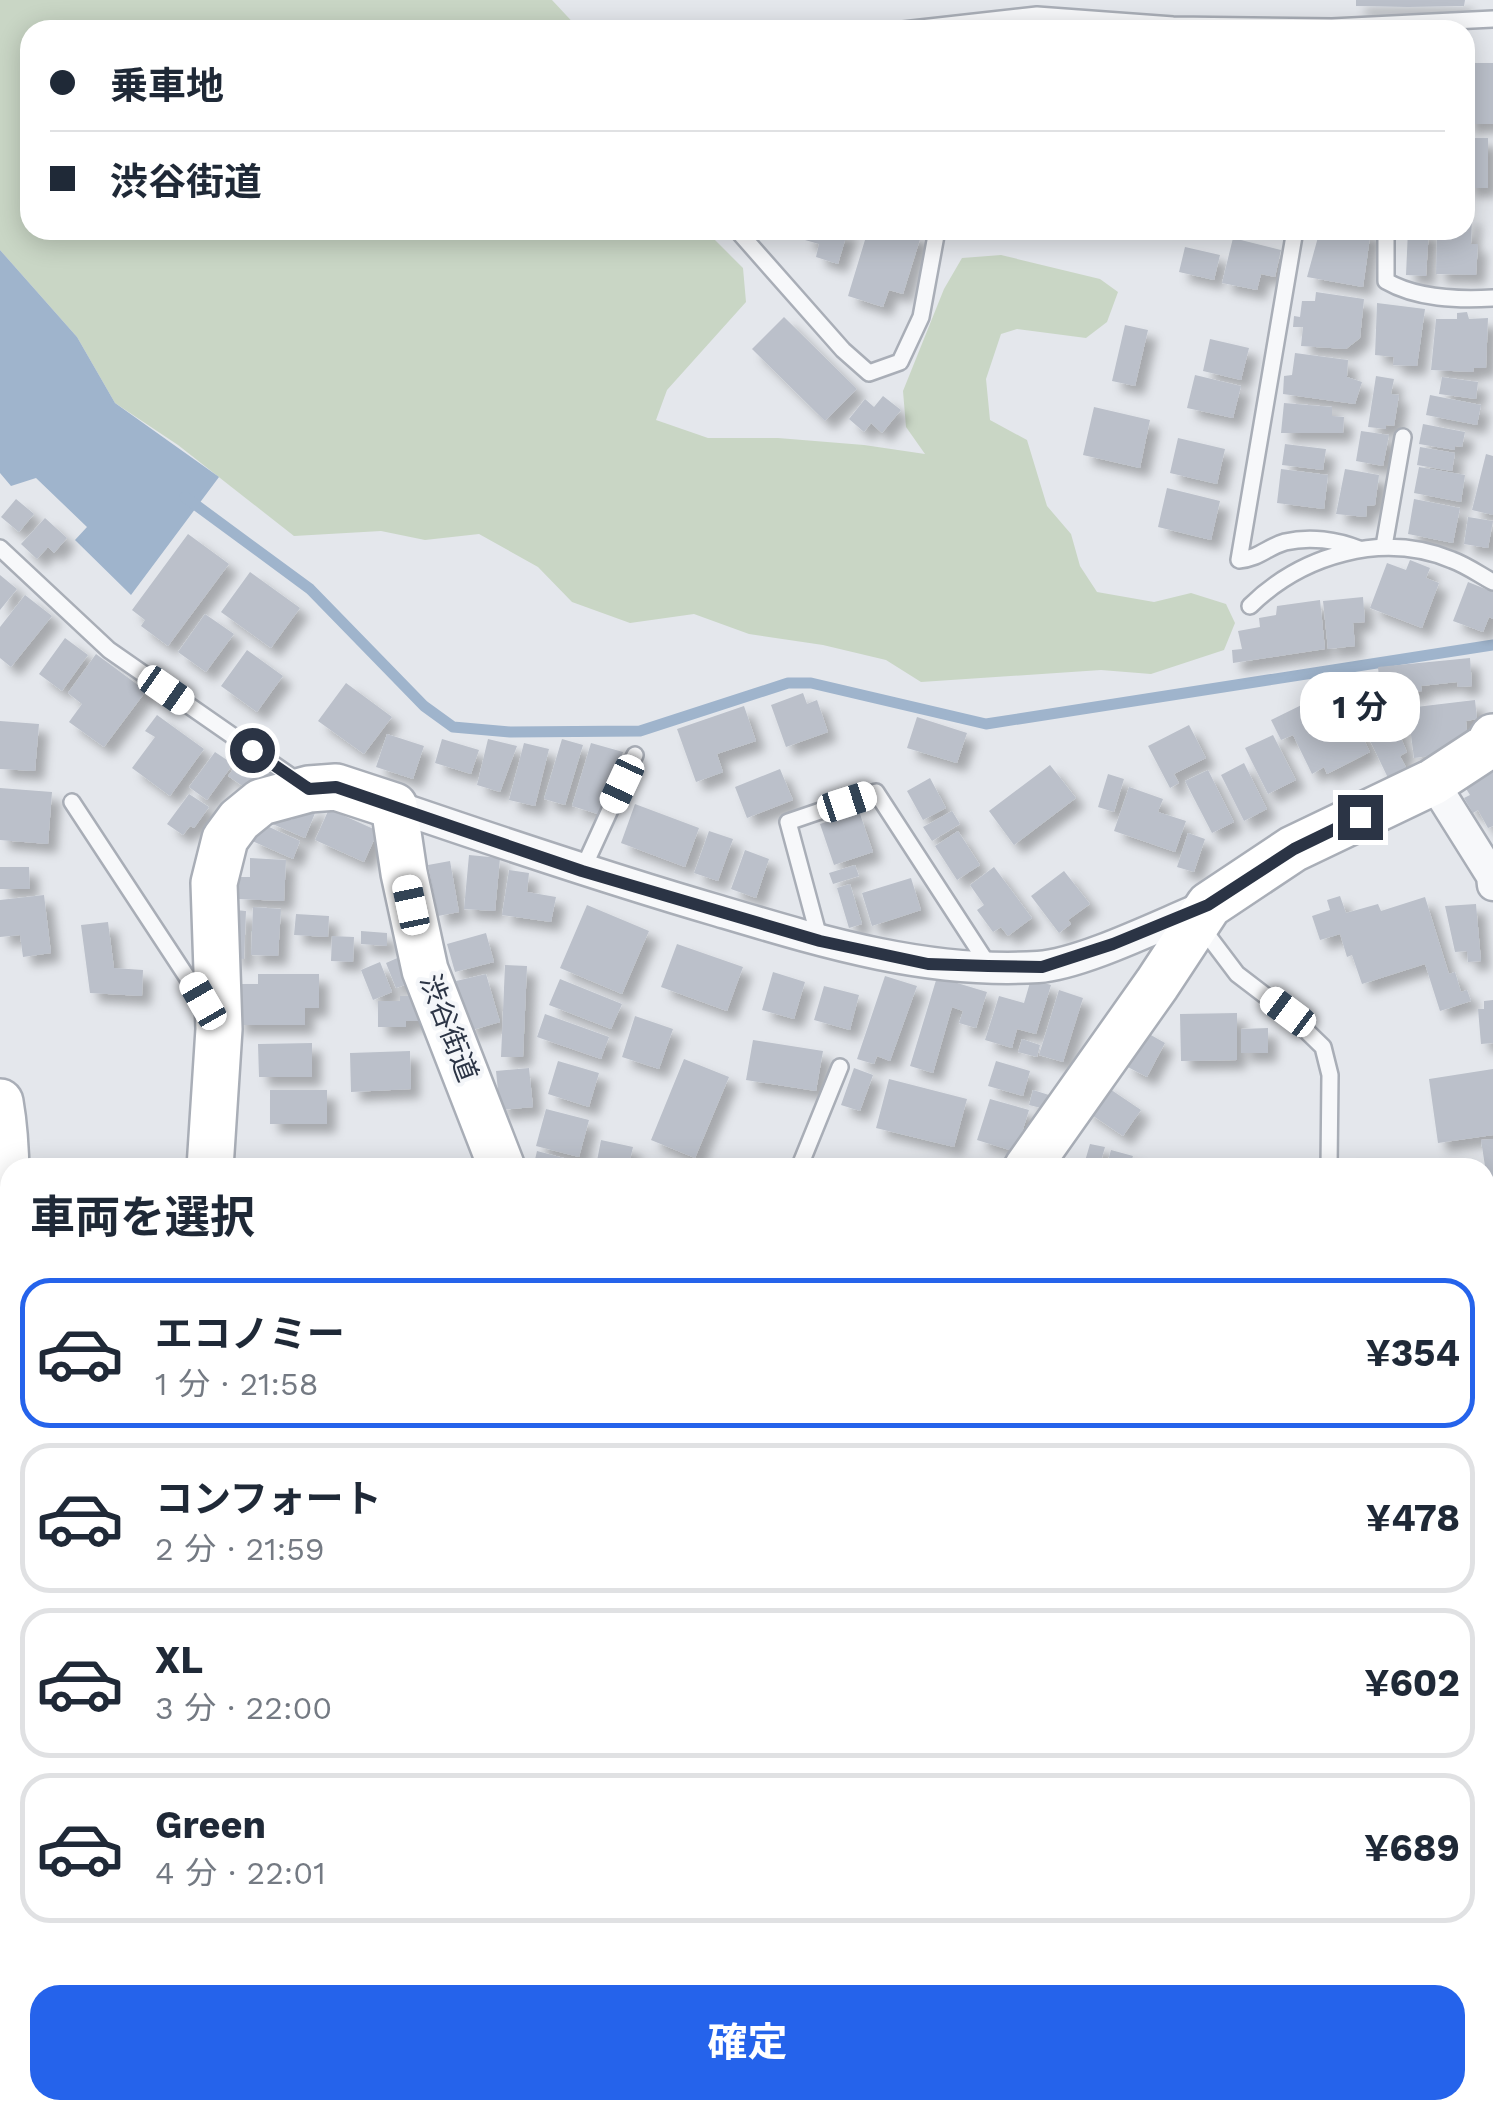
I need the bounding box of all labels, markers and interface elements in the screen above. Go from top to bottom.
text: 乗車地 [110,64,224,108]
text: 渋谷街道 [110,160,262,204]
car [133,661,199,719]
callout: 1 分 [1300,672,1420,742]
text: 1 分 [1333,688,1387,726]
route start [230,728,275,773]
car [596,750,648,818]
car [814,778,880,826]
route end [1338,795,1383,840]
car [390,873,432,937]
car [175,968,231,1034]
street label: 渋谷街道 [414,970,484,1086]
car [1255,982,1321,1042]
text: 車両を選択 [30,1191,255,1244]
icon: car [35,1308,125,1398]
text: エコノミー [155,1312,345,1356]
text: ¥354 [1365,1331,1460,1375]
text: 1 分 · 21:58 [155,1365,318,1403]
icon: car [35,1473,125,1563]
text: コンフォート [155,1477,382,1521]
text: ¥478 [1366,1496,1460,1540]
text: 2 分 · 21:59 [155,1530,325,1568]
icon: car [35,1638,125,1728]
text: XL [155,1638,203,1682]
text: ¥602 [1364,1661,1460,1705]
text: 3 分 · 22:00 [155,1689,332,1727]
icon: car [35,1803,125,1893]
text: Green [155,1803,266,1847]
text: ¥689 [1364,1826,1460,1870]
text: 4 分 · 22:01 [155,1854,326,1892]
button: 確定 [30,1985,1465,2100]

